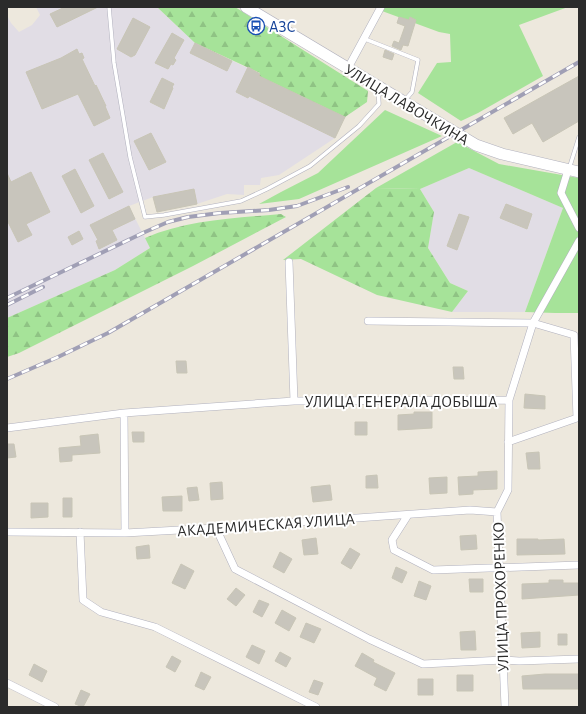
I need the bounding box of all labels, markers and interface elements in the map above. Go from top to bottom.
bus stop icon: АЗС [246,16,266,36]
place label: АЗС [269,19,296,35]
street label: УЛИЦА ЛАВОЧКИНА [341,61,472,149]
street label: УЛИЦА ГЕНЕРАЛА ДОБЫША [305,394,498,410]
street label: АКАДЕМИЧЕСКАЯ УЛИЦА [177,511,356,539]
street label: УЛИЦА ПРОХОРЕНКО [490,522,512,672]

